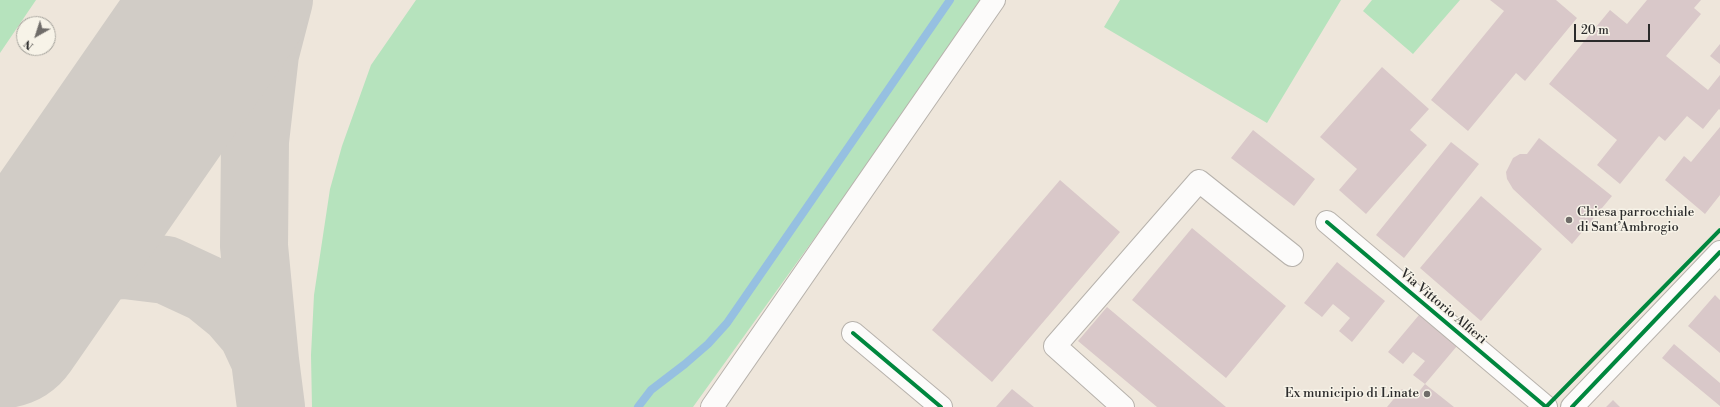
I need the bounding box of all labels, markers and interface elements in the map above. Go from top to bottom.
north arrow [16,16,56,56]
scale bar [1576,16,1652,42]
text: 20 m [1581,23,1609,38]
text: N [21,36,37,53]
place label: Chiesa parrocchiale di Sant’Ambrogio [1577,205,1694,236]
marker: Chiesa parrocchiale di Sant’Ambrogio [1564,215,1574,225]
street label: Via Vittorio Alfieri [1396,266,1490,348]
place label: Ex municipio di Linate [1285,386,1419,402]
marker: Ex municipio di Linate [1422,389,1432,399]

